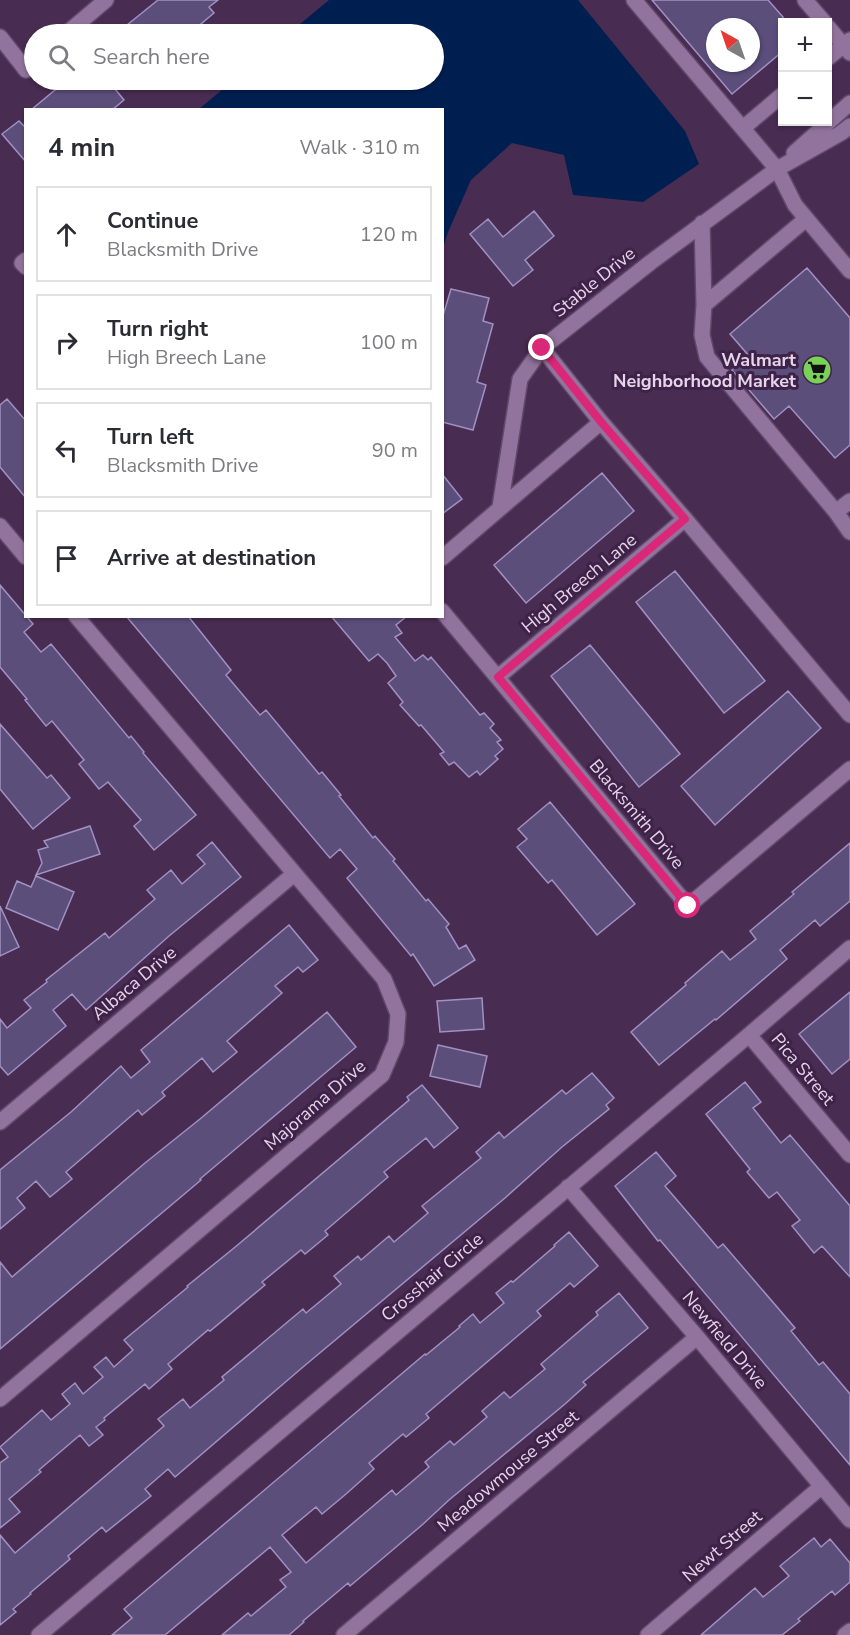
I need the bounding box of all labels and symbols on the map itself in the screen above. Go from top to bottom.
north arrow [706,18,760,72]
street label: Stable Drive [548,241,640,323]
route end [528,334,554,360]
place label: Walmart Neighborhood Market [613,348,796,393]
supermarket icon: Walmart Neighborhood Market [801,354,833,386]
street label: High Breech Lane [516,528,642,638]
street label: Blacksmith Drive [584,754,690,874]
route start [674,892,700,918]
street label: Albaca Drive [87,941,181,1025]
street label: Pica Street [766,1028,841,1111]
street label: Majorama Drive [259,1054,371,1156]
street label: Crosshair Circle [376,1227,488,1327]
street label: Newfield Drive [677,1286,773,1394]
street label: Meadowmouse Street [432,1404,584,1537]
street label: Newt Street [677,1504,767,1587]

